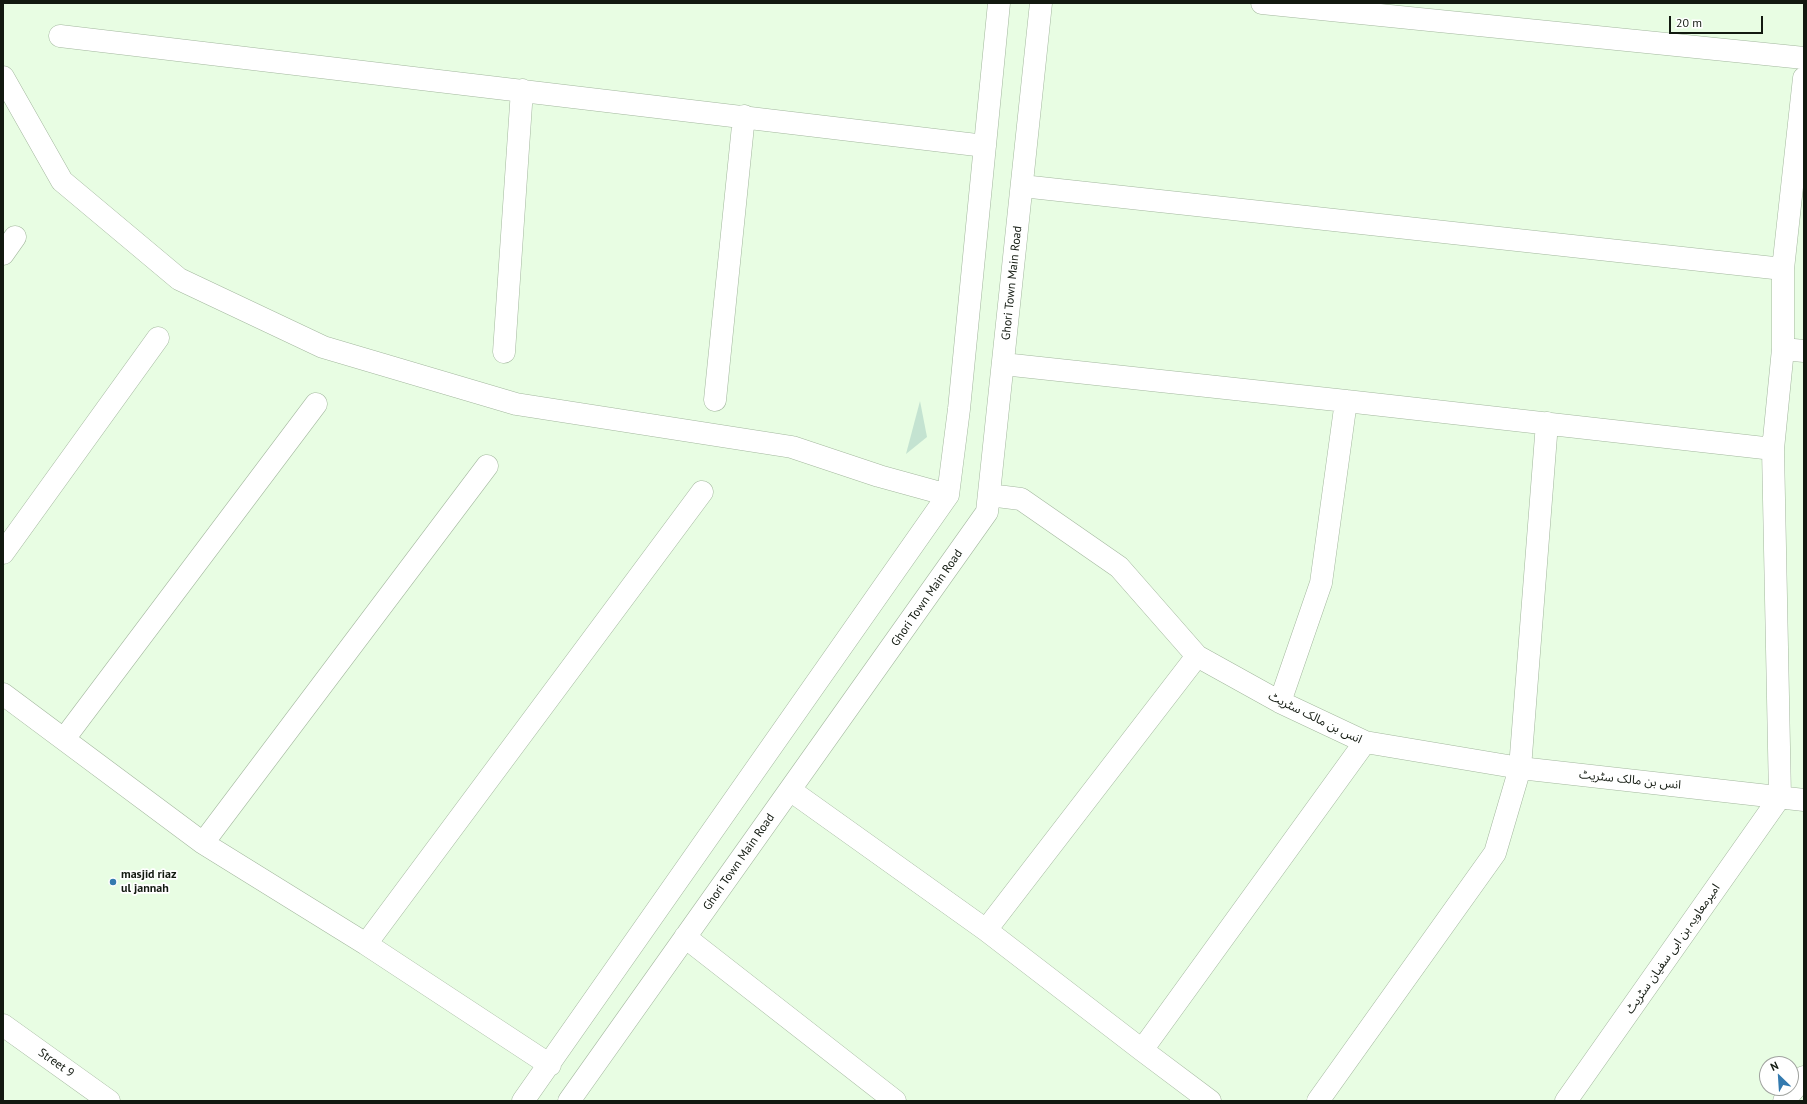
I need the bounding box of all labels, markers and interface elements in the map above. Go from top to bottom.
scale bar [1671,8,1765,34]
text: 20 m [1676,15,1702,30]
street label: Ghori Town Main Road [999,225,1025,341]
street label: Ghori Town Main Road [888,547,966,649]
street label: انس بن مالک سٹریٹ [1266,689,1364,747]
street label: انس بن مالک سٹریٹ [1578,767,1682,793]
street label: Ghori Town Main Road [700,811,778,913]
place label: masjid riaz ul jannah [121,868,177,896]
marker: masjid riaz ul jannah [108,877,118,887]
street label: امیرمعاویہ بن ابی سفیان سٹریٹ [1623,881,1723,1017]
street label: Street 9 [35,1046,77,1080]
north arrow [1759,1056,1799,1096]
text: N [1768,1058,1781,1074]

